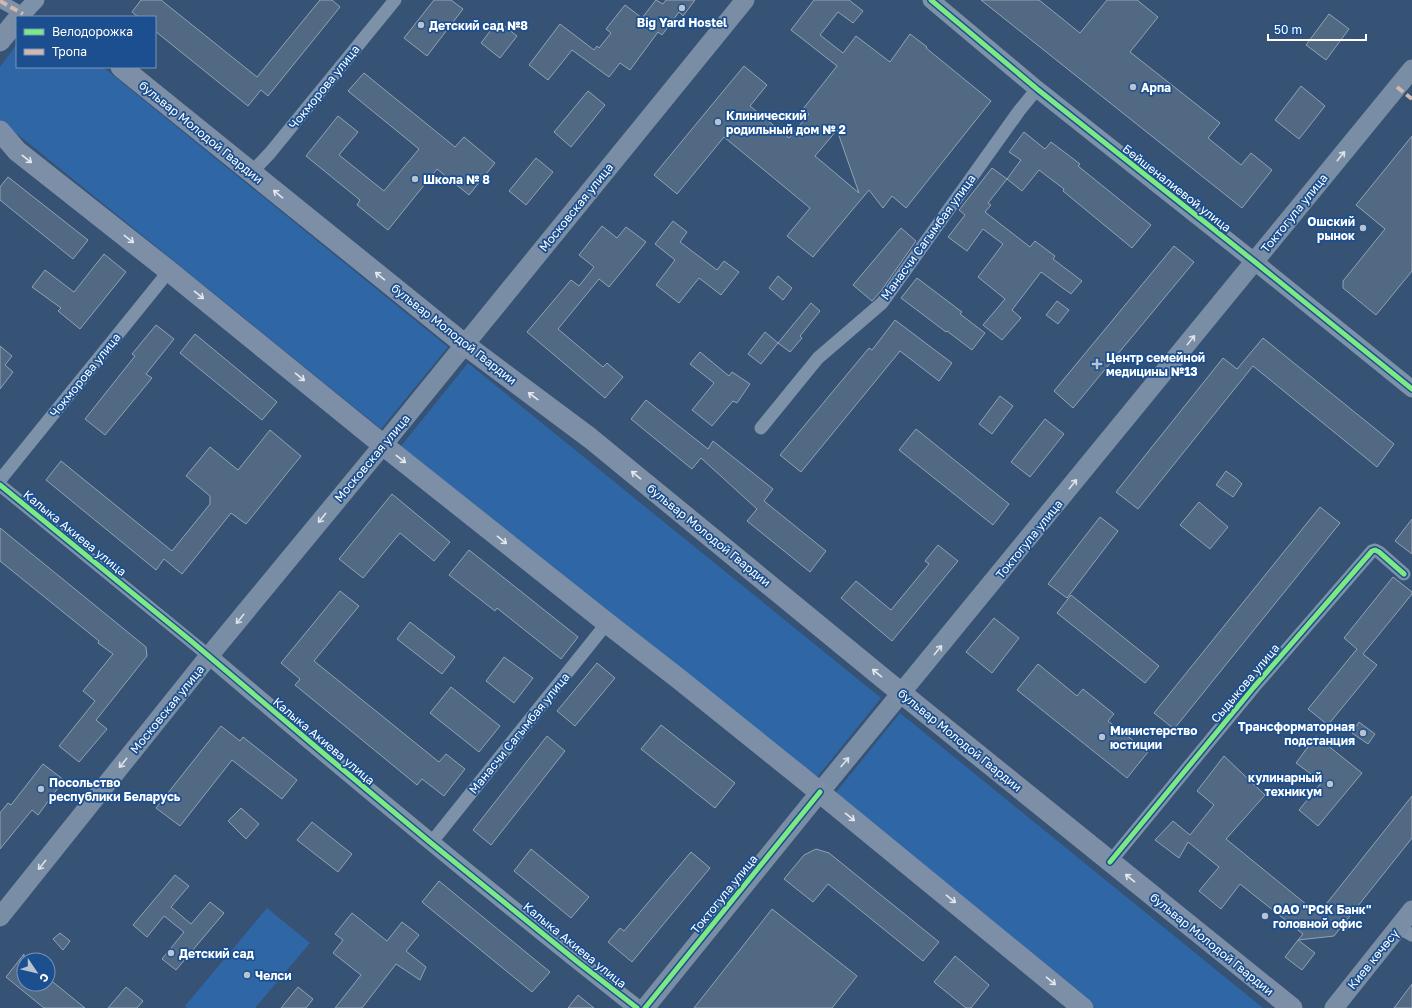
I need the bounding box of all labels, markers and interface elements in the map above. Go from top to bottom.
marker: Big Yard Hostel [677,3,687,13]
place label: Big Yard Hostel [637,15,727,30]
legend [16,16,156,68]
scale bar [1268,16,1366,42]
place label: Детский сад №8 [429,18,528,33]
marker: Детский сад №8 [416,20,426,30]
text: 50 m [1274,22,1302,37]
text: Велодорожка [52,24,133,39]
street label: Чокморова улица [285,42,363,132]
text: Тропа [52,44,87,59]
street label: бульвар Молодой Гвардии [136,77,266,187]
place label: Арпа [1141,80,1171,95]
marker: Арпа [1128,82,1138,92]
place label: Клинический родильный дом № 2 [726,108,846,137]
marker: Клинический родильный дом № 2 [713,117,723,127]
street label: Бейшеналиевой улица [1120,141,1234,235]
one-way arrow [1337,150,1346,161]
one-way arrow [21,154,32,163]
street label: Московская улица [536,160,616,254]
street label: Токтогула улица [1257,170,1331,256]
street label: Манасчи Сагымбая улица [877,171,979,303]
place label: Школа № 8 [423,172,490,187]
marker: Школа № 8 [410,174,420,184]
one-way arrow [273,190,284,199]
place label: Ошский рынок [1307,214,1355,243]
marker: Ошский рынок [1358,223,1368,233]
one-way arrow [124,235,134,244]
one-way arrow [374,271,385,280]
street label: бульвар Молодой Гвардии [388,280,520,388]
one-way arrow [194,291,205,300]
street label: Чокморова улица [46,330,124,420]
one-way arrow [1186,335,1195,345]
place label: Центр семейной медицины №13 [1106,350,1205,379]
marker: Центр семейной медицины №13 [1091,358,1103,370]
one-way arrow [295,372,306,381]
one-way arrow [528,392,539,400]
street label: Московская улица [331,411,413,505]
one-way arrow [395,455,406,463]
one-way arrow [630,471,641,480]
one-way arrow [1069,479,1078,489]
street label: бульвар Молодой Гвардии [644,480,774,590]
street label: Калыка Акиева улица [20,487,130,579]
street label: Токтогула улица [992,496,1066,582]
one-way arrow [318,512,326,523]
one-way arrow [497,536,508,544]
one-way arrow [235,613,244,624]
street label: Сыдыкова улица [1208,640,1282,726]
one-way arrow [933,644,942,655]
street label: Московская улица [127,662,207,756]
street label: Манасчи Сагымбая улица [465,669,573,797]
one-way arrow [872,669,883,677]
street label: бульвар Молодой Гвардии [895,685,1025,795]
street label: Калыка Акиева улица [270,694,378,788]
place label: Трансформаторная подстанция [1238,719,1355,748]
place label: Министерство юстиции [1110,723,1197,752]
marker: Трансформаторная подстанция [1358,728,1368,738]
marker: Министерство юстиции [1097,732,1107,742]
one-way arrow [840,757,849,768]
one-way arrow [119,758,127,769]
place label: кулинарный техникум [1248,770,1322,799]
place label: Посольство республики Беларусь [49,775,181,804]
marker: кулинарный техникум [1325,779,1335,789]
marker: Посольство республики Беларусь [36,784,46,794]
one-way arrow [844,813,855,821]
street label: Токтогула улица [687,851,761,937]
one-way arrow [37,859,46,870]
one-way arrow [1125,874,1136,883]
street label: бульвар Молодой Гвардии [1147,889,1277,999]
one-way arrow [945,894,956,903]
street label: Калыка Акиева улица [520,899,630,991]
place label: ОАО "РСК Банк" головной офис [1273,902,1372,931]
marker: ОАО "РСК Банк" головной офис [1260,911,1270,921]
street label: Киев көчөсү [1344,926,1402,992]
place label: Детский сад [179,946,254,961]
marker: Детский сад [166,948,176,958]
north arrow [16,952,56,992]
place label: Челси [255,968,292,983]
marker: Челси [242,970,252,980]
text: С [37,971,52,985]
one-way arrow [1046,977,1057,986]

